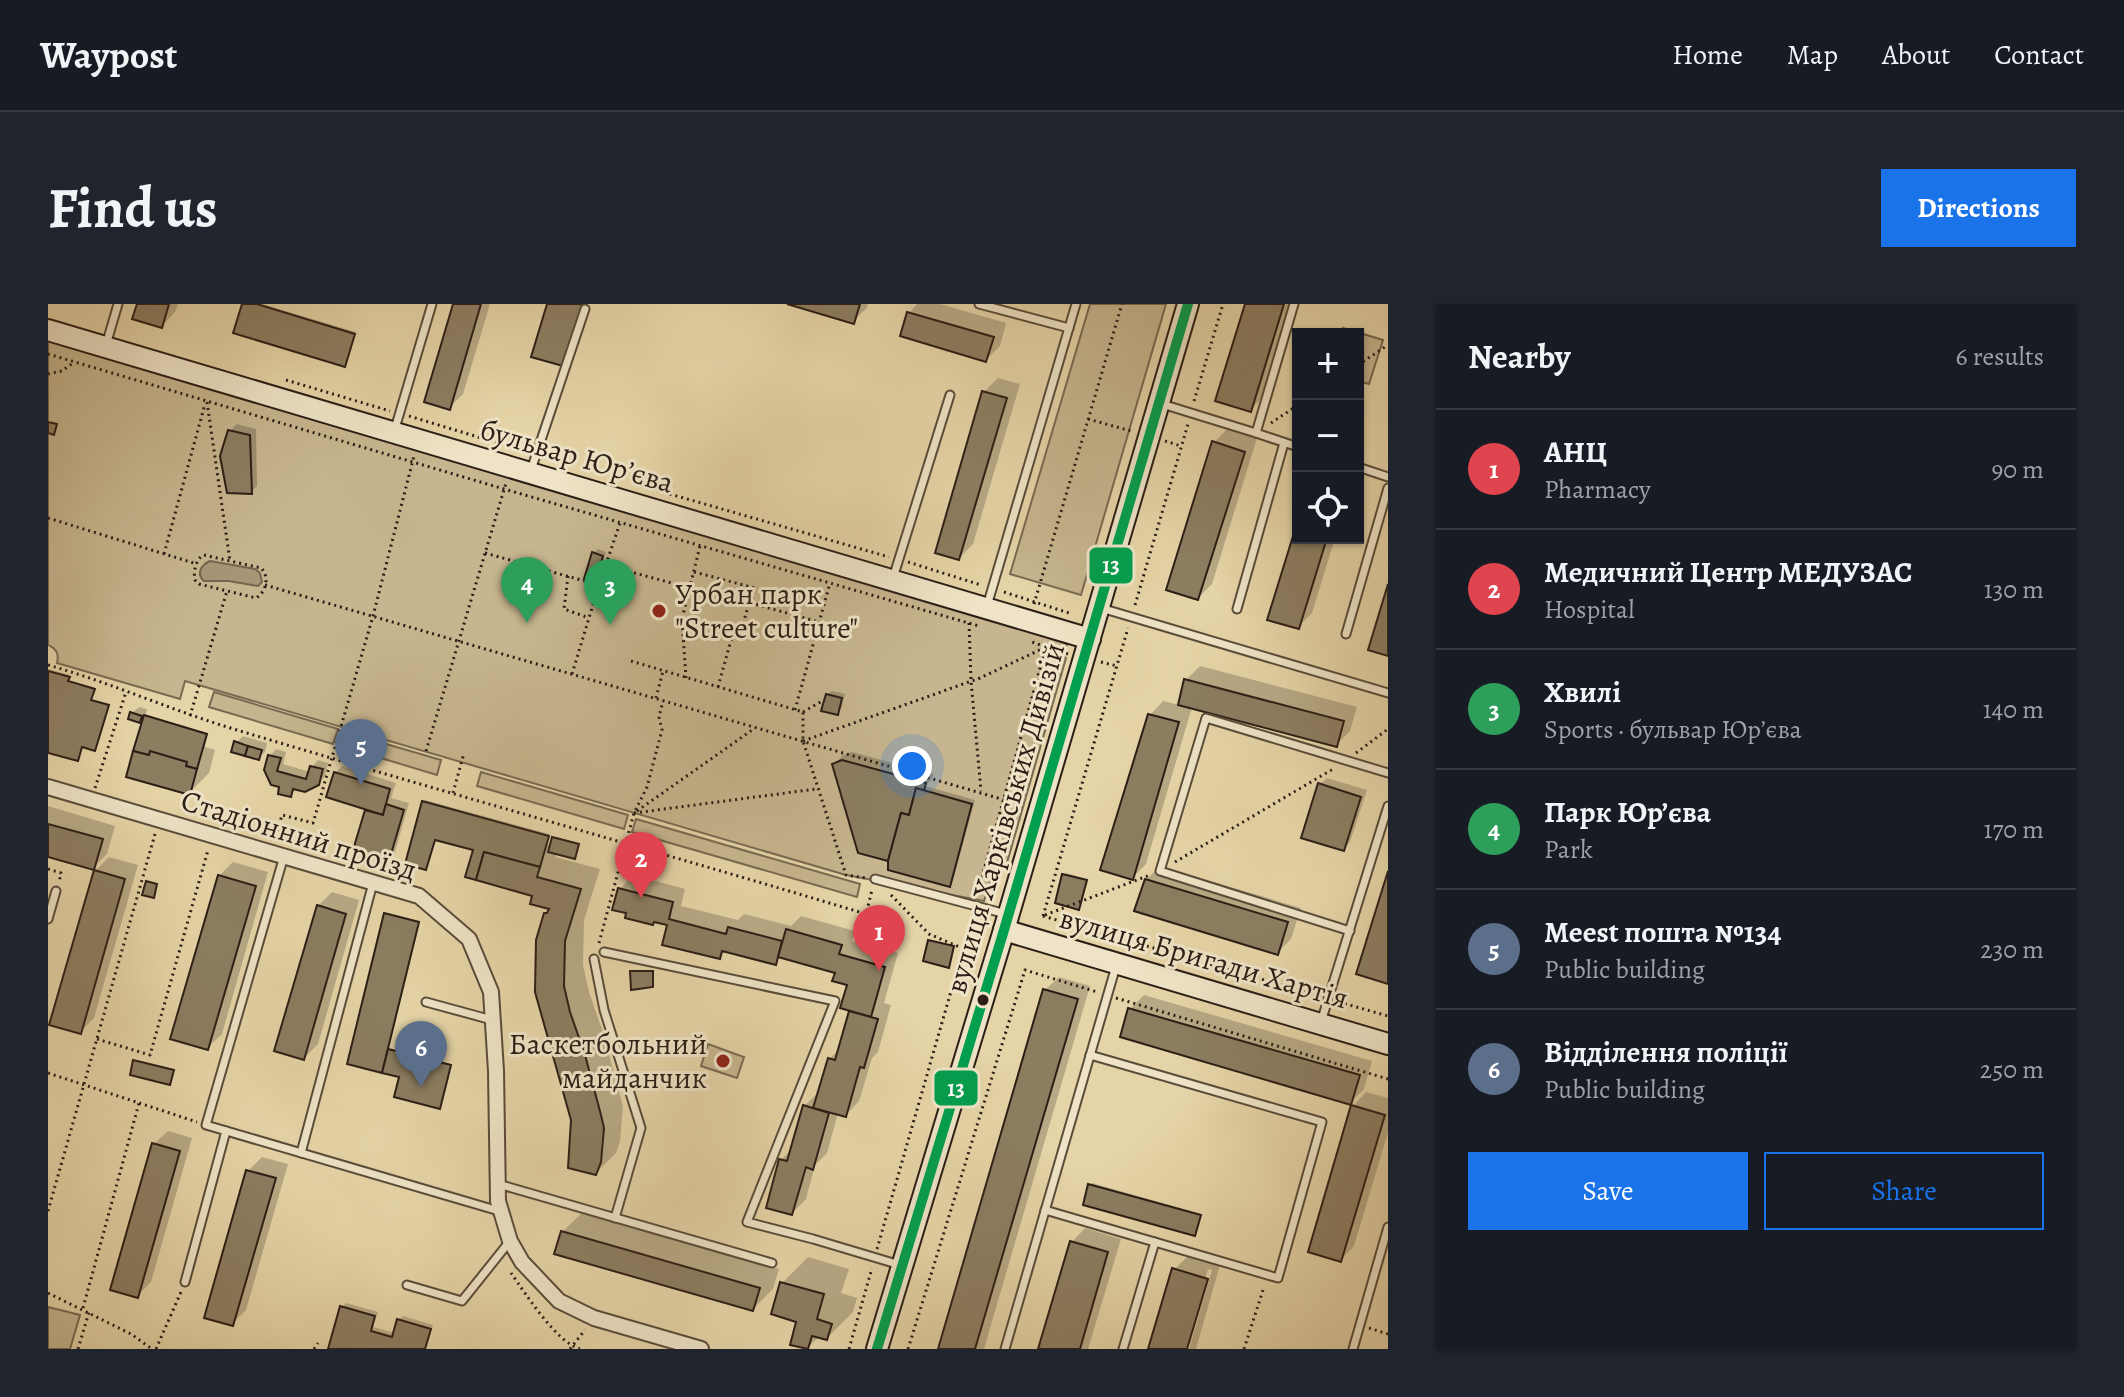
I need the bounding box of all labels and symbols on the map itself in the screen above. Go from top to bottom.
street label: бульвар Юрʼєва [476,409,679,503]
line badge: 13 [1088,546,1134,585]
text: 13 [1102,551,1120,581]
pin: 4 [501,557,553,623]
pin: 3 [584,559,636,625]
place label: Урбан парк "Street culture" [675,574,858,648]
marker: Урбан парк "Street culture" [650,602,668,620]
street label: вулиця Харківських Дивізій [936,638,1074,998]
pin: 5 [335,719,387,785]
your location [892,746,932,786]
street label: Стадіонний проїзд [176,780,422,890]
pin: 2 [615,832,667,898]
street label: вулиця Бригади Хартія [1055,898,1353,1018]
pin: 1 [853,905,905,971]
unlabelled marker [975,992,991,1008]
pin: 6 [395,1021,447,1087]
place label: Баскетбольний майданчик [509,1024,707,1098]
marker: Баскетбольний майданчик [714,1052,732,1070]
line badge: 13 [933,1069,979,1107]
text: 13 [947,1074,965,1104]

